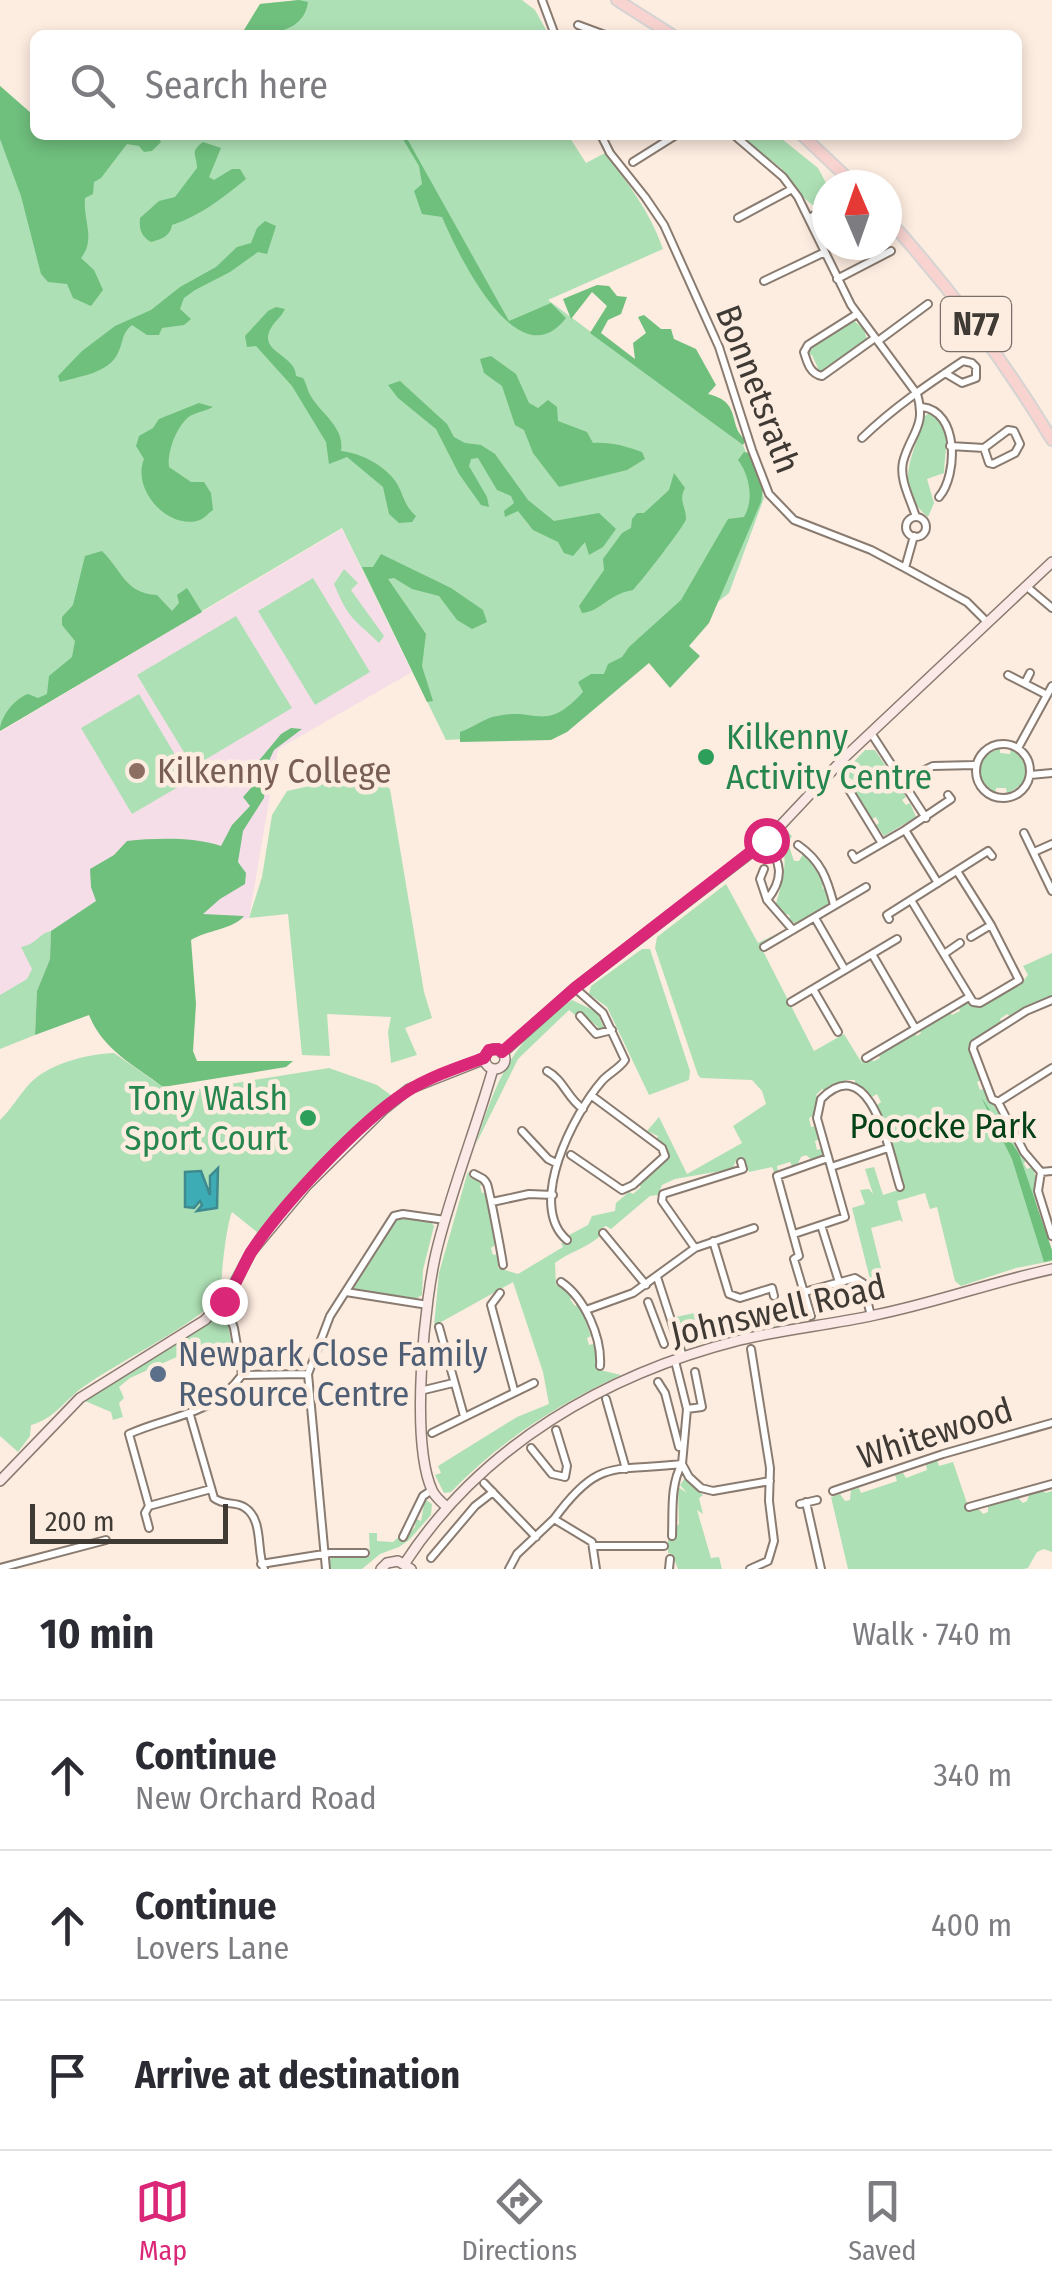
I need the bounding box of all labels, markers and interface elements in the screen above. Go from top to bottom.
search box [30,30,1022,140]
icon: search [65,58,120,113]
text: Search here [145,62,328,108]
north arrow [812,170,902,260]
road number: N77 [941,297,1011,351]
street label: Bonnetsrath [707,299,809,479]
place label: Kilkenny Activity Centre [726,716,932,798]
marker: Kilkenny Activity Centre [695,746,717,768]
place label: Kilkenny College [157,750,392,792]
marker: Kilkenny College [126,760,148,782]
route start [744,818,790,864]
place label: Tony Walsh Sport Court [124,1077,289,1159]
park label: Pococke Park [849,1105,1037,1147]
marker: Tony Walsh Sport Court [297,1107,319,1129]
street label: Johnswell Road [667,1265,889,1355]
route end [202,1279,248,1325]
place label: Newpark Close Family Resource Centre [178,1333,488,1415]
marker: Newpark Close Family Resource Centre [147,1363,169,1385]
street label: Whitewood [852,1388,1018,1478]
scale bar [30,1499,228,1544]
text: 200 m [45,1505,115,1538]
text: 10 min [40,1609,154,1659]
text: Walk · 740 m [852,1615,1012,1653]
text: Continue [135,1733,276,1779]
icon: ahead [40,1748,95,1803]
text: 340 m [933,1756,1012,1794]
text: New Orchard Road [135,1779,377,1817]
text: Continue [135,1883,276,1929]
icon: ahead [40,1898,95,1953]
text: 400 m [931,1906,1012,1944]
text: Lovers Lane [135,1929,289,1967]
icon: arrive [40,2048,95,2103]
text: Arrive at destination [135,2052,460,2098]
tab: Map [135,2174,190,2267]
tab: Directions [461,2174,577,2267]
tab: Saved [848,2174,917,2267]

